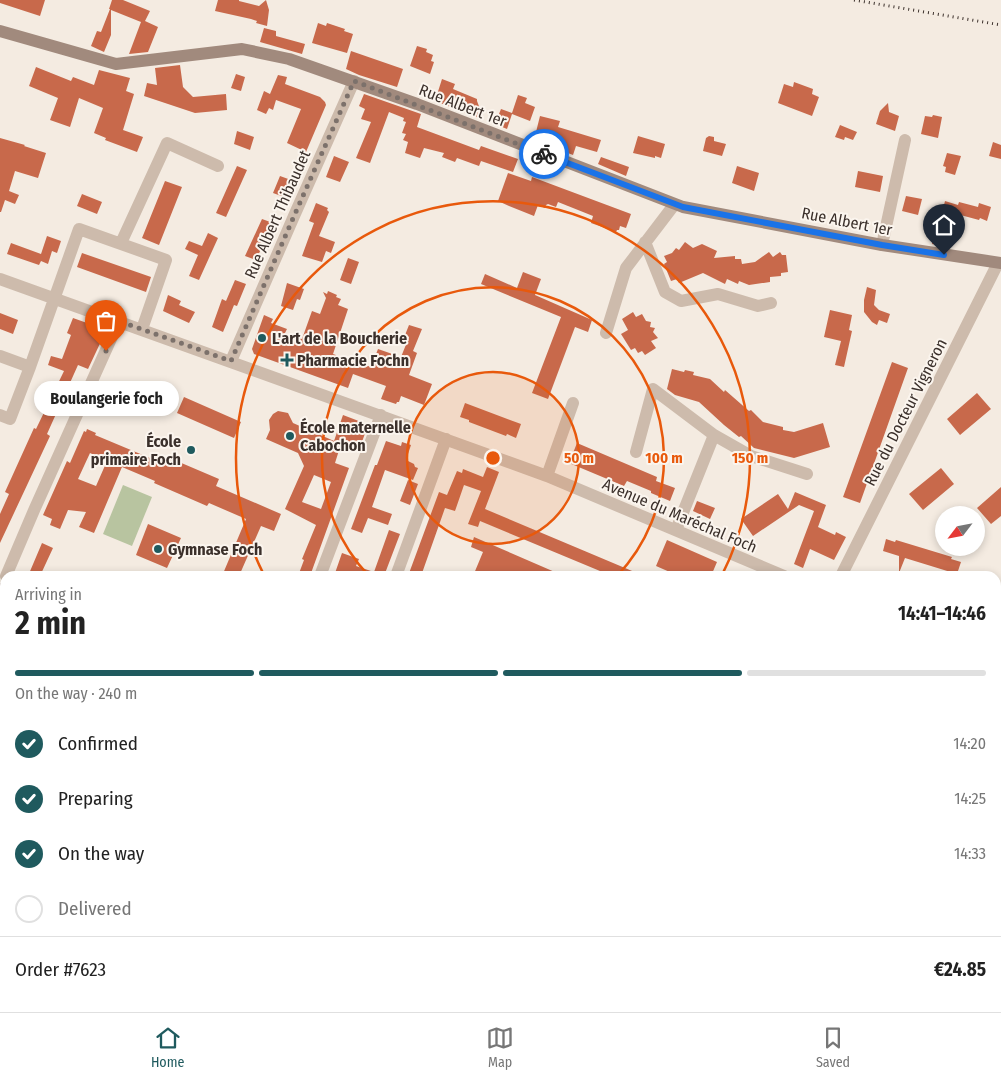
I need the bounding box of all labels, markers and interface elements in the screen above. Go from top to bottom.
street label: Rue Albert 1er [416,80,510,131]
courier [519,129,569,179]
icon: bike [530,140,558,168]
street label: Rue Albert Thibaudet [241,146,315,281]
street label: Rue Albert 1er [800,203,894,240]
pin [923,204,965,255]
icon: home [930,211,958,239]
pin [85,300,127,351]
icon: bag [92,307,120,335]
place label: L'art de la Boucherie [272,329,407,348]
marker: L'art de la Boucherie [256,332,268,344]
street label: Rue du Docteur Vigneron [860,335,951,489]
place label: Pharmacie Fochn [297,351,409,370]
marker: Pharmacie Fochn [281,354,293,366]
callout: Boulangerie foch [34,381,178,416]
text: Boulangerie foch [50,389,163,408]
place label: École maternelle Cabochon [300,417,411,455]
marker: École maternelle Cabochon [284,430,296,442]
place label: École primaire Foch [91,431,181,469]
marker: École primaire Foch [185,444,197,456]
centre of rings [484,449,502,467]
text: 50 m [564,449,594,467]
text: 100 m [645,449,683,467]
text: 150 m [732,449,768,467]
street label: Avenue du Maréchal Foch [600,474,760,557]
north arrow [935,506,985,556]
map controls [935,506,985,556]
place label: Gymnase Foch [168,540,262,559]
marker: Gymnase Foch [152,543,164,555]
text: Arriving in [15,585,82,604]
text: 14:41–14:46 [898,602,986,625]
text: 2 min [15,604,86,642]
text: On the way · 240 m [15,684,137,703]
icon: check [15,730,43,758]
text: Confirmed [58,732,138,755]
text: 14:20 [953,734,986,753]
icon: check [15,785,43,813]
text: Preparing [58,787,133,810]
text: 14:25 [954,789,986,808]
icon: check [15,840,43,868]
text: On the way [58,842,144,865]
text: 14:33 [954,844,986,863]
text: Delivered [58,897,132,920]
text: Order #7623 [15,958,106,981]
text: €24.85 [934,958,986,981]
tab: Home [151,1024,184,1071]
tab: Map [486,1024,514,1071]
tab: Saved [816,1024,850,1071]

